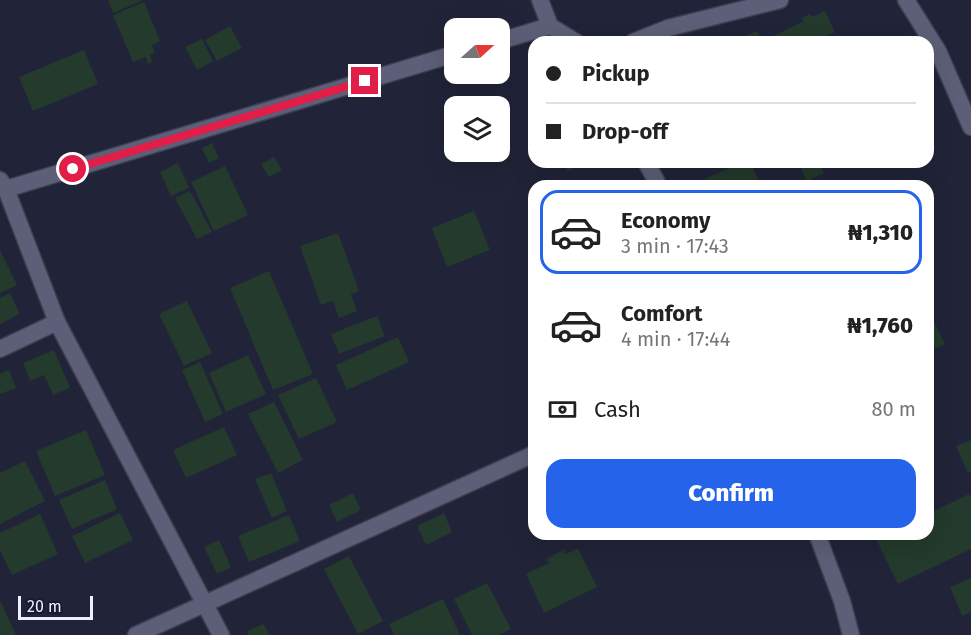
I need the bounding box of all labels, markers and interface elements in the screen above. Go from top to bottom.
north arrow [444,18,510,84]
map controls [444,18,510,162]
text: Pickup [582,60,650,87]
route end [351,67,378,94]
button: layers [444,96,510,162]
text: Drop-off [582,118,668,145]
route start [59,155,86,182]
icon: car [549,205,603,259]
text: Economy [621,207,710,234]
text: ₦1,310 [848,219,913,246]
text: 3 min · 17:43 [621,234,729,258]
icon: car [549,298,603,352]
text: Comfort [621,300,702,327]
text: ₦1,760 [847,312,913,339]
text: 4 min · 17:44 [621,327,730,351]
icon: cash [546,393,579,426]
text: Cash [594,396,641,423]
text: 80 m [871,397,916,421]
button: Confirm [546,459,916,528]
scale bar [18,593,93,620]
text: 20 m [27,597,62,616]

